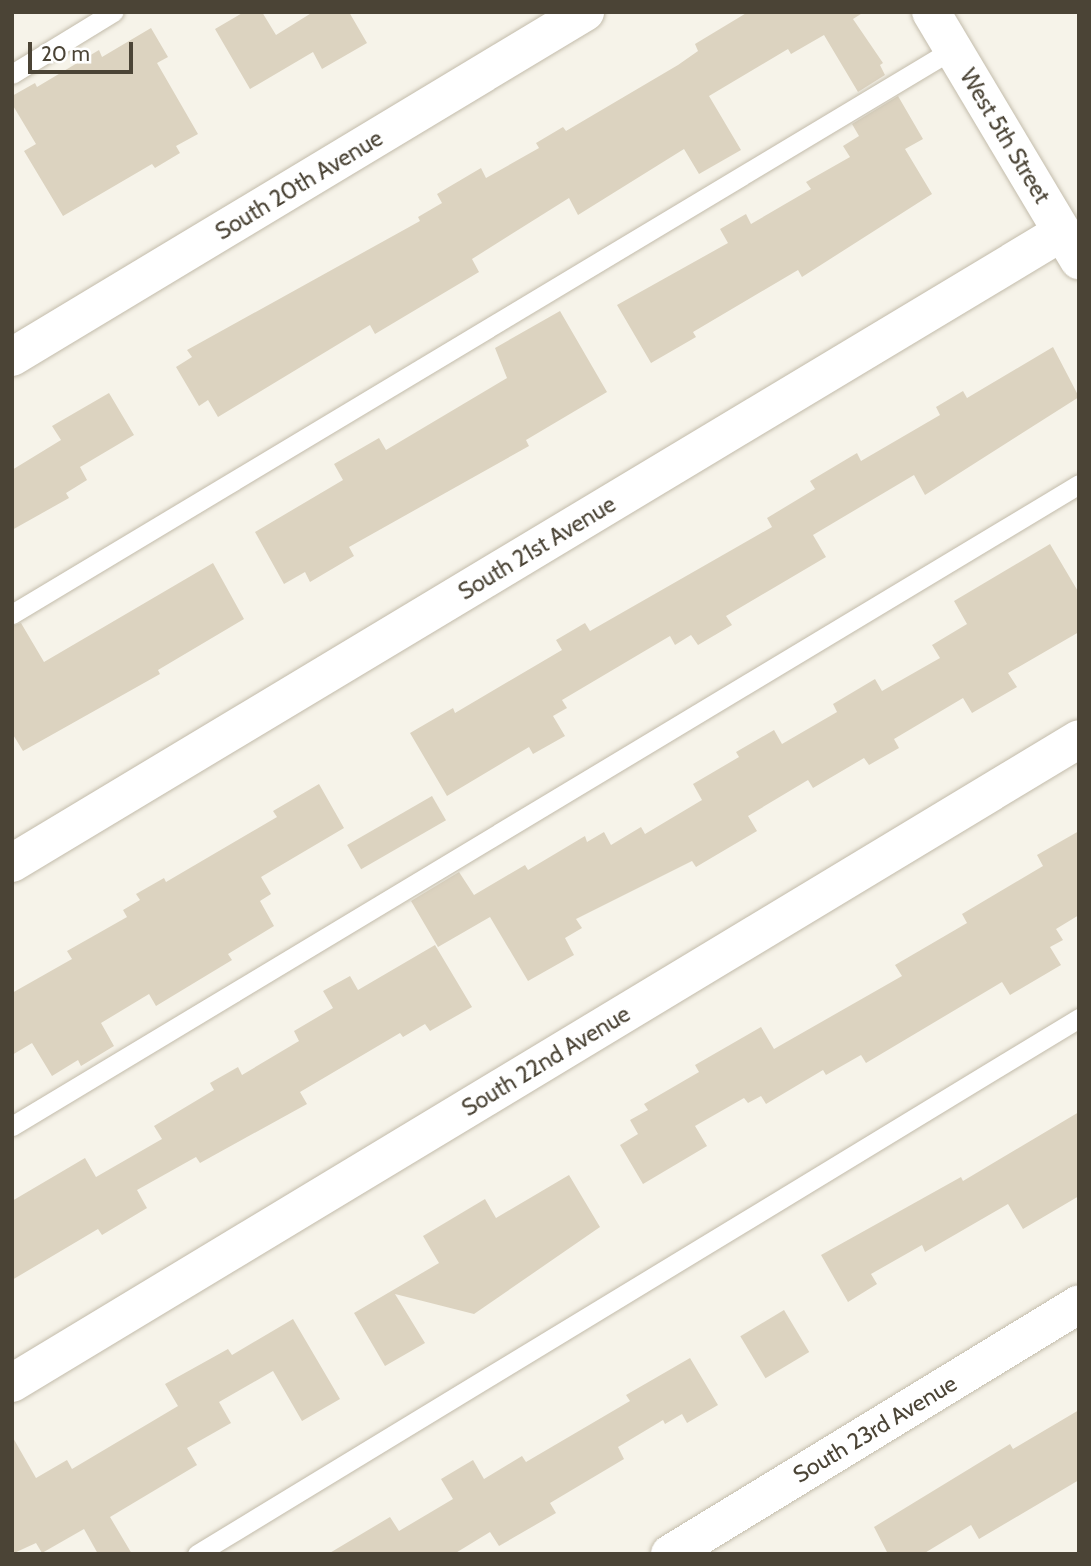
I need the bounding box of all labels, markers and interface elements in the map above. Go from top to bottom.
scale bar [32,28,136,72]
text: 20 m [41,41,90,66]
street label: West 5th Street [954,64,1056,208]
street label: South 20th Avenue [210,124,388,246]
street label: South 21st Avenue [453,490,621,606]
street label: South 22nd Avenue [457,1000,635,1122]
street label: South 23rd Avenue [788,1369,962,1489]

